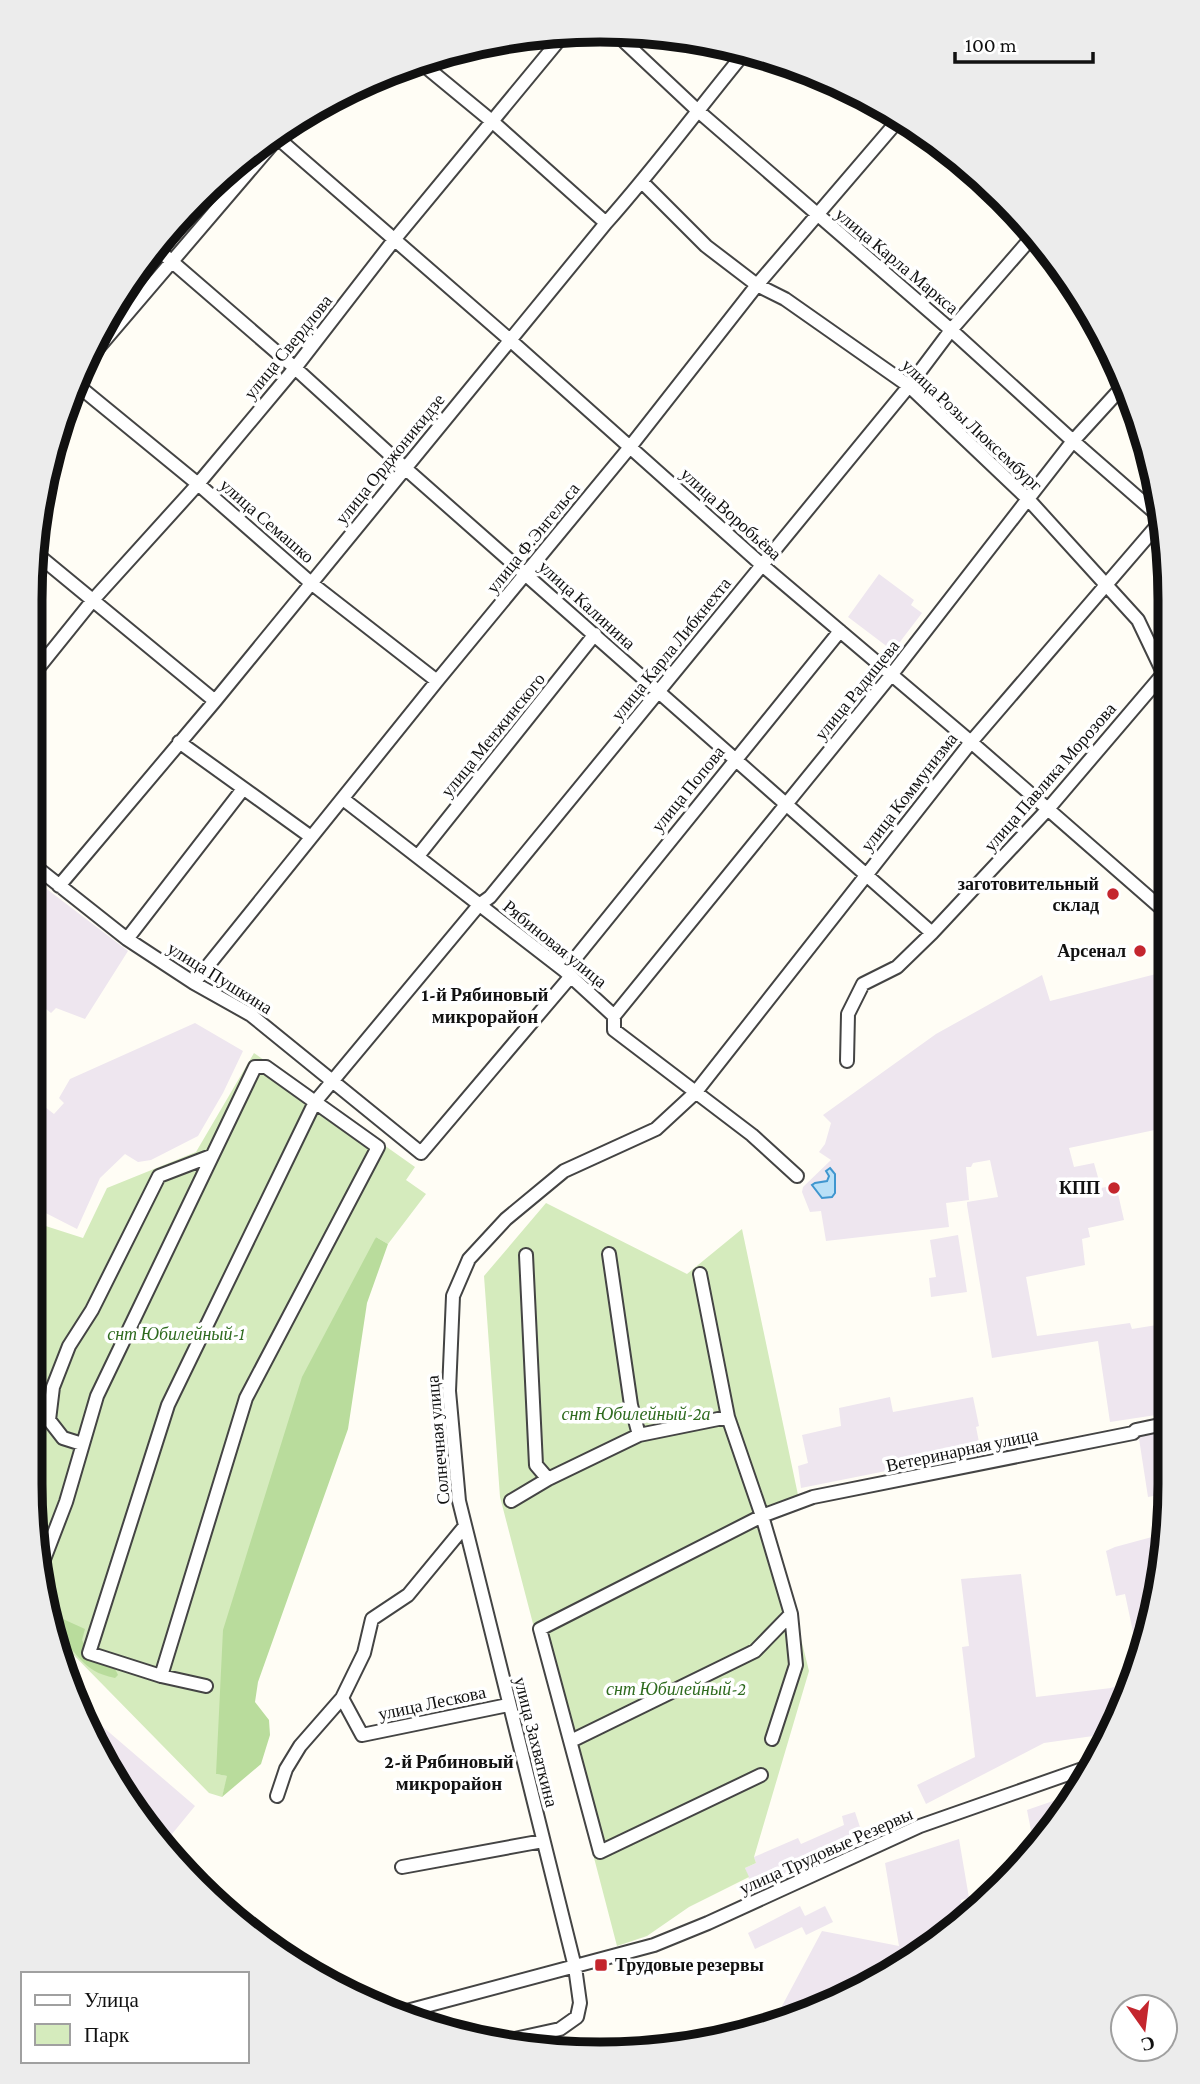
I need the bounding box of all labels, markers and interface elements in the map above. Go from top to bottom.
scale bar [955,21,1093,65]
text: 100 m [965,33,1017,57]
street label: улица Карла Маркса [832,204,962,318]
street label: улица Свердлова [240,291,336,403]
street label: улица Розы Люксембург [898,355,1046,495]
street label: улица Орджоникидзе [331,390,449,528]
street label: улица Воробьёва [677,464,785,564]
street label: улица Семашко [216,475,318,567]
street label: улица Ф.Энгельса [482,479,584,597]
street label: улица Калинина [535,556,639,654]
street label: улица Карла Либкнехта [607,573,735,725]
street label: улица Радищева [811,636,903,744]
street label: улица Менжинского [437,669,549,801]
street label: улица Павлика Морозова [980,699,1120,855]
street label: улица Коммунизма [857,729,961,855]
street label: улица Попова [647,742,729,836]
place label: заготовительный склад [958,874,1099,915]
marker: заготовительный склад [1105,886,1121,902]
street label: Рябиновая улица [499,896,611,992]
street label: улица Пушкина [164,938,276,1018]
place label: Арсенал [1057,941,1126,961]
marker: Арсенал [1132,943,1148,959]
district label: 1-й Рябиновый микрорайон [422,984,548,1027]
place label: КПП [1059,1178,1100,1198]
marker: КПП [1106,1180,1122,1196]
park label: снт Юбилейный-1 [107,1324,245,1344]
street label: Солнечная улица [422,1375,454,1505]
park label: снт Юбилейный-2а [561,1404,711,1424]
street label: Ветеринарная улица [884,1424,1040,1476]
street label: улица Захваткина [510,1675,562,1809]
park label: снт Юбилейный-2 [606,1679,746,1699]
street label: улица Лескова [376,1682,488,1724]
district label: 2-й Рябиновый микрорайон [384,1751,514,1794]
street label: улица Трудовые Резервы [736,1804,916,1898]
place label: Трудовые резервы [615,1955,764,1975]
marker: Трудовые резервы [593,1957,609,1973]
legend [21,1972,248,2063]
text: Улица [84,1988,139,2012]
north arrow [1109,1993,1179,2063]
text: Парк [84,2023,130,2047]
text: С [1139,2032,1157,2056]

